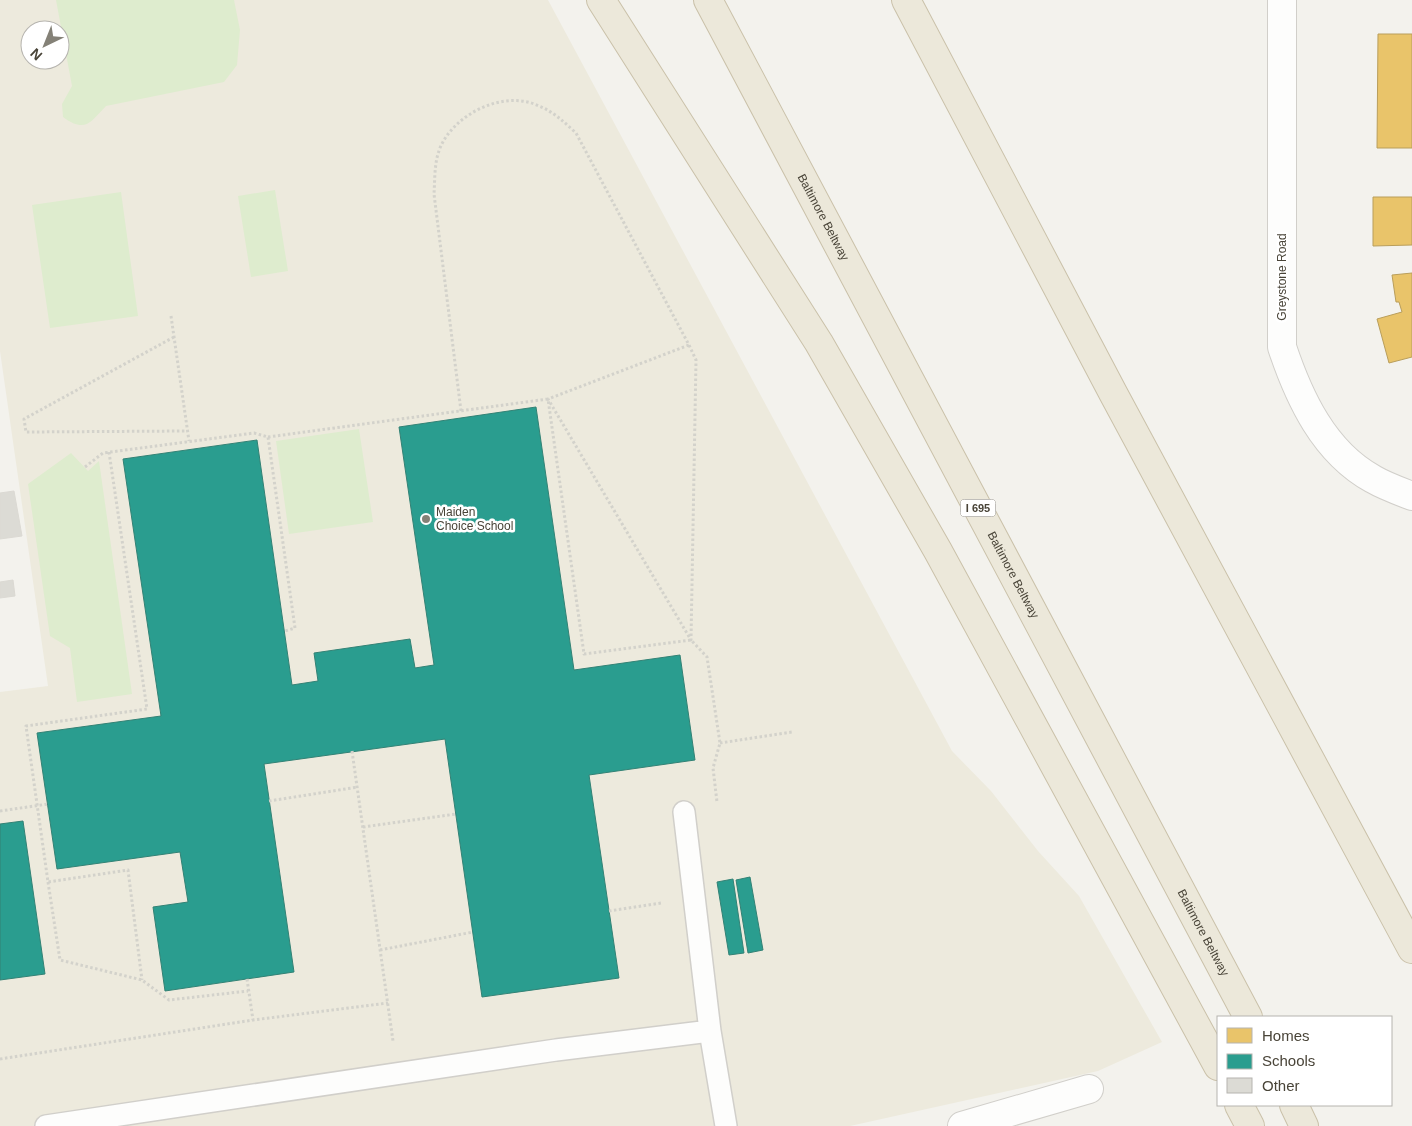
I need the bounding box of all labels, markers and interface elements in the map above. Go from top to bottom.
north arrow [20,20,70,70]
text: N [27,45,45,64]
street label: Baltimore Beltway [795,172,852,263]
street label: Greystone Road [1275,233,1289,321]
road number: I 695 [960,499,996,516]
place label: Maiden Choice School [436,505,513,533]
marker: Maiden Choice School [420,513,432,525]
street label: Baltimore Beltway [985,529,1042,621]
street label: Baltimore Beltway [1174,887,1232,978]
legend [1217,1016,1392,1106]
text: Homes [1262,1027,1310,1044]
text: Schools [1262,1052,1315,1069]
text: Other [1262,1077,1300,1094]

